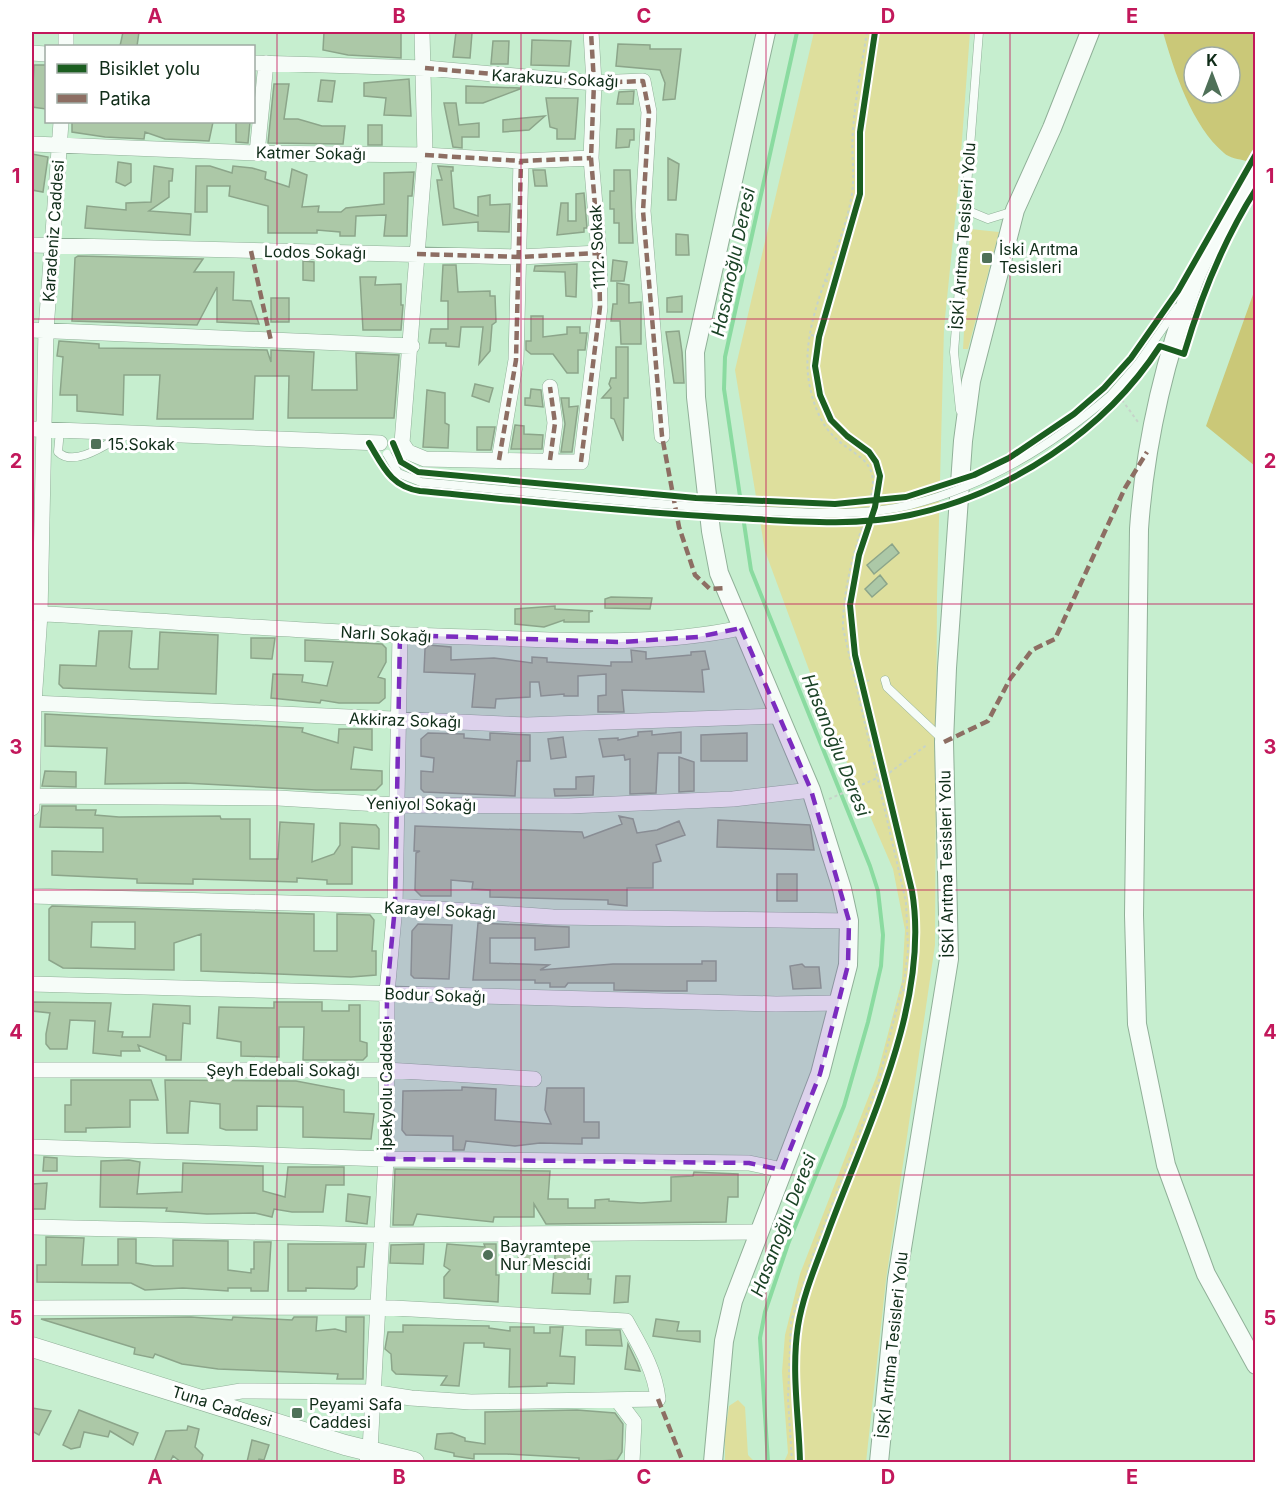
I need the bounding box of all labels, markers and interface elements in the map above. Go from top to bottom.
text: A [148,4,163,28]
text: B [392,4,406,28]
text: C [637,4,651,28]
text: D [881,4,895,28]
text: E [1126,4,1138,28]
legend [45,45,255,123]
north arrow [1182,45,1242,105]
text: K [1206,50,1218,70]
text: Bisiklet yolu [99,58,200,79]
street label: Karakuzu Sokağı [491,65,619,91]
text: Patika [99,88,151,109]
street label: Katmer Sokağı [256,142,366,164]
street label: İSKİ Arıtma Tesisleri Yolu [946,142,980,330]
street label: Karadeniz Caddesi [38,159,68,303]
text: 1 [12,164,20,188]
text: 1 [1266,164,1274,188]
water label: Hasanoğlu Deresi [707,185,759,338]
street label: 1112. Sokak [585,204,609,290]
place label: İski Arıtma Tesisleri [999,239,1078,277]
street label: Lodos Sokağı [264,241,366,263]
marker: İski Arıtma Tesisleri [980,251,994,265]
place label: 15.Sokak [108,434,175,454]
marker: 15.Sokak [89,437,103,451]
text: 2 [10,449,22,473]
text: 2 [1264,449,1276,473]
street label: Narlı Sokağı [340,622,432,646]
water label: Hasanoğlu Deresi [798,671,874,820]
street label: Akkiraz Sokağı [349,708,461,732]
text: 3 [10,735,22,759]
text: 3 [1264,735,1276,759]
street label: İSKİ Arıtma Tesisleri Yolu [934,770,958,958]
street label: Yeniyol Sokağı [366,793,476,815]
street label: Karayel Sokağı [383,897,497,923]
street label: Bodur Sokağı [384,983,486,1007]
text: 4 [9,1020,23,1044]
text: 4 [1263,1020,1277,1044]
street label: İpekyolu Caddesi [376,1021,396,1151]
street label: Şeyh Edebali Sokağı [206,1060,360,1080]
water label: Hasanoğlu Deresi [746,1150,820,1300]
place label: Bayramtepe Nur Mescidi [500,1236,591,1274]
marker: Bayramtepe Nur Mescidi [481,1248,495,1262]
street label: İSKİ Arıtma Tesisleri Yolu [872,1251,912,1439]
text: 5 [10,1306,22,1330]
text: 5 [1264,1306,1276,1330]
street label: Tuna Caddesi [170,1381,274,1431]
place label: Peyami Safa Caddesi [309,1394,402,1432]
marker: Peyami Safa Caddesi [290,1406,304,1420]
text: A [148,1465,163,1489]
text: B [392,1465,406,1489]
text: C [637,1465,651,1489]
text: D [881,1465,895,1489]
text: E [1126,1465,1138,1489]

